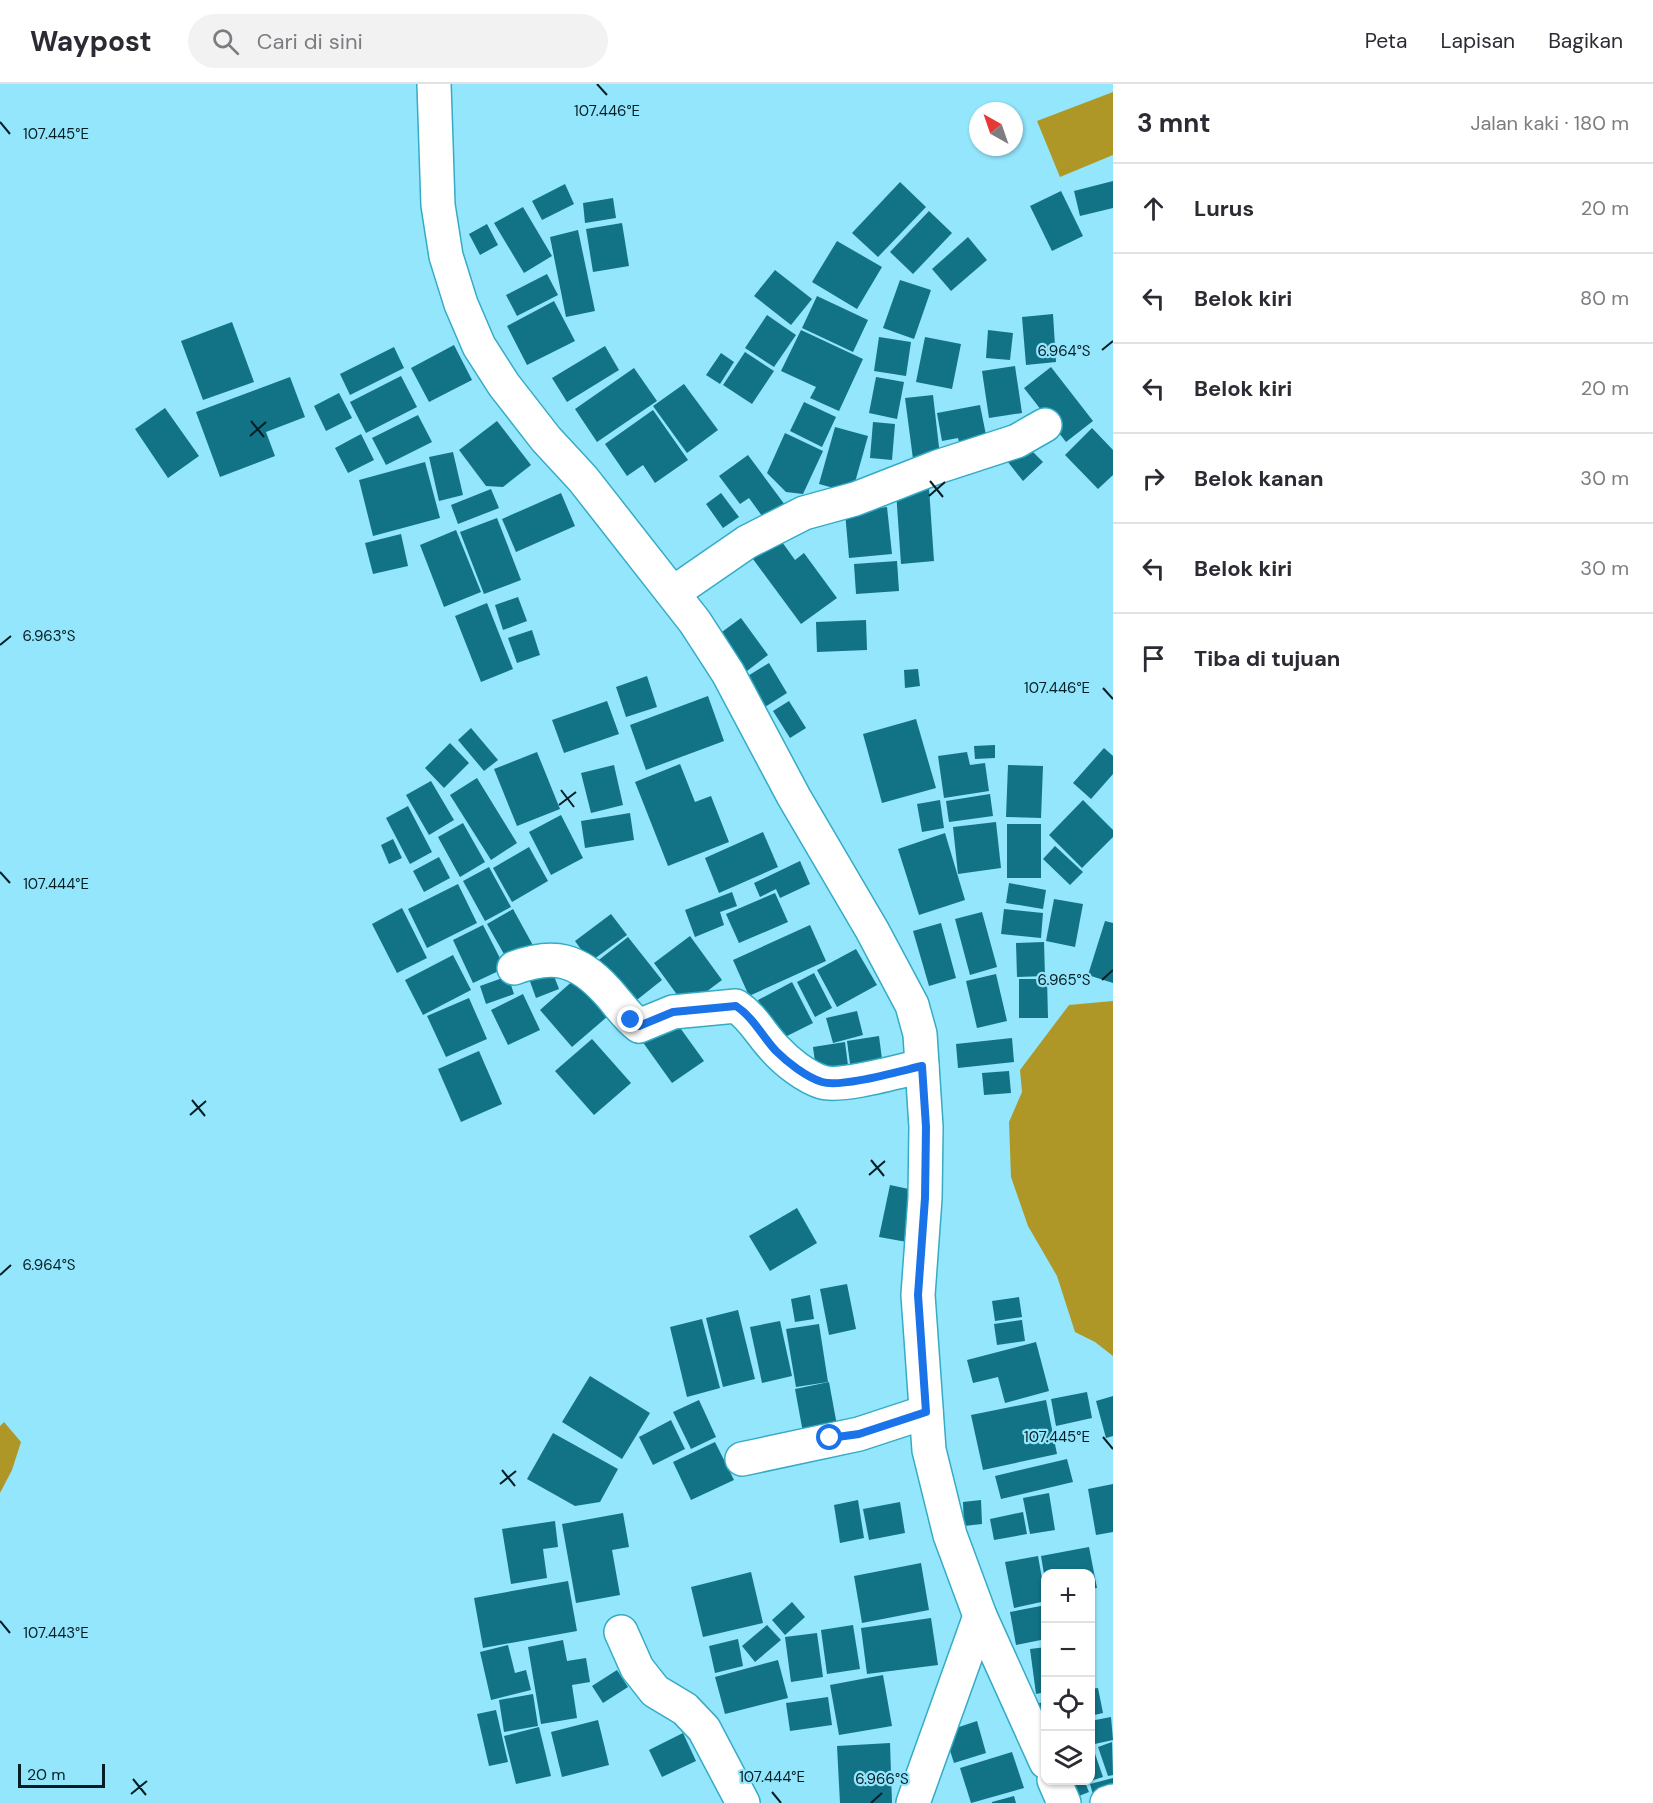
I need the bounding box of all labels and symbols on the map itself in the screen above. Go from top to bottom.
text: 107.446°E [574,101,640,121]
north arrow [969,102,1023,156]
text: 107.445°E [23,124,89,144]
text: 6.964°S [1037,341,1091,361]
text: 6.963°S [23,626,76,646]
text: 107.446°E [1024,678,1090,698]
text: 107.444°E [23,874,89,894]
text: 6.965°S [1038,970,1091,990]
route end [617,1006,643,1032]
text: 6.964°S [22,1255,76,1275]
route start [816,1424,842,1450]
text: 107.445°E [1024,1427,1090,1447]
text: 107.443°E [23,1623,89,1643]
scale bar [18,1761,105,1788]
text: 107.444°E [739,1767,805,1787]
text: 6.966°S [855,1769,909,1789]

